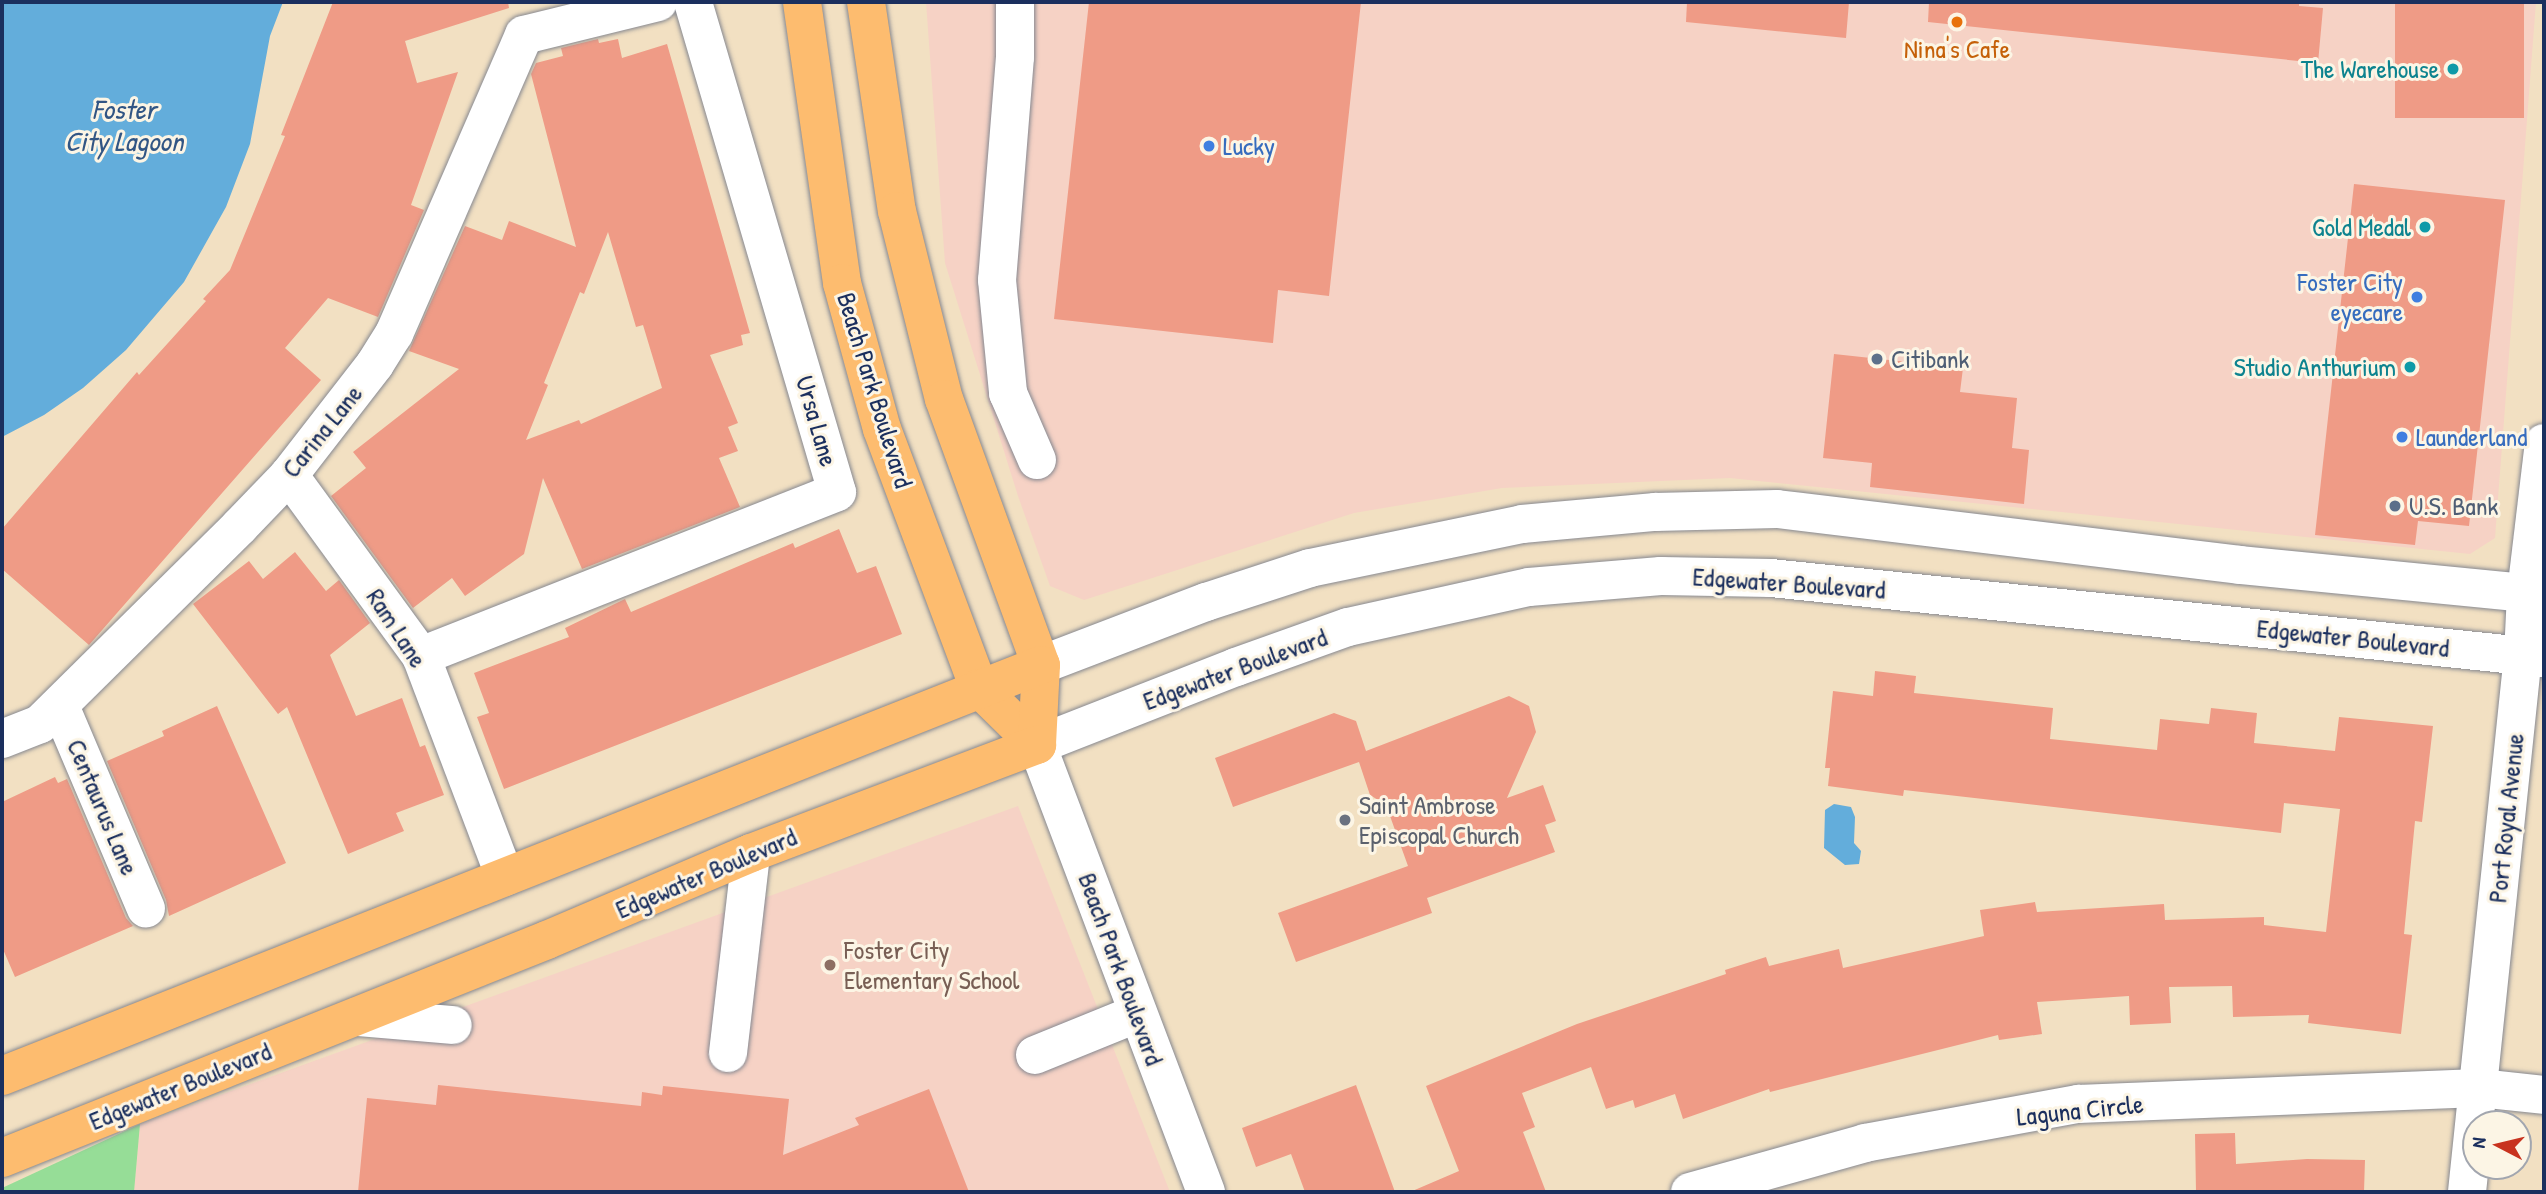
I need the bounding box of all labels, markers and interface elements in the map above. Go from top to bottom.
marker: Nina's Cafe [1949,14,1965,30]
place label: Nina's Cafe [1904,33,2010,65]
place label: The Warehouse [2301,53,2439,85]
marker: The Warehouse [2445,61,2461,77]
water label: Foster City Lagoon [65,92,183,158]
place label: Lucky [1223,130,1275,162]
marker: Lucky [1201,138,1217,154]
place label: Gold Medal [2312,211,2411,243]
marker: Gold Medal [2417,219,2433,235]
place label: Foster City eyecare [2297,266,2403,328]
street label: Beach Park Boulevard [831,289,919,491]
marker: Foster City eyecare [2409,289,2425,305]
place label: Citibank [1891,343,1969,375]
marker: Citibank [1869,351,1885,367]
place label: Studio Anthurium [2234,351,2396,383]
marker: Studio Anthurium [2402,359,2418,375]
street label: Ursa Lane [789,372,845,470]
street label: Carina Lane [275,378,369,484]
place label: Launderland [2416,421,2528,453]
marker: Launderland [2394,429,2410,445]
place label: U.S. Bank [2409,490,2498,522]
marker: U.S. Bank [2387,498,2403,514]
street label: Edgewater Boulevard [1692,561,1886,605]
street label: Ram Lane [360,583,434,673]
street label: Edgewater Boulevard [2255,612,2451,664]
street label: Edgewater Boulevard [1139,621,1331,717]
street label: Port Royal Avenue [2482,732,2530,904]
street label: Centaurus Lane [60,735,146,879]
place label: Saint Ambrose Episcopal Church [1359,789,1519,850]
marker: Saint Ambrose Episcopal Church [1337,812,1353,828]
street label: Edgewater Boulevard [611,821,801,925]
street label: Beach Park Boulevard [1072,869,1170,1069]
place label: Foster City Elementary School [844,934,1019,996]
marker: Foster City Elementary School [822,957,838,973]
street label: Edgewater Boulevard [85,1035,275,1137]
street label: Laguna Circle [2015,1088,2145,1132]
north arrow [2462,1110,2532,1180]
text: N [2465,1136,2492,1149]

